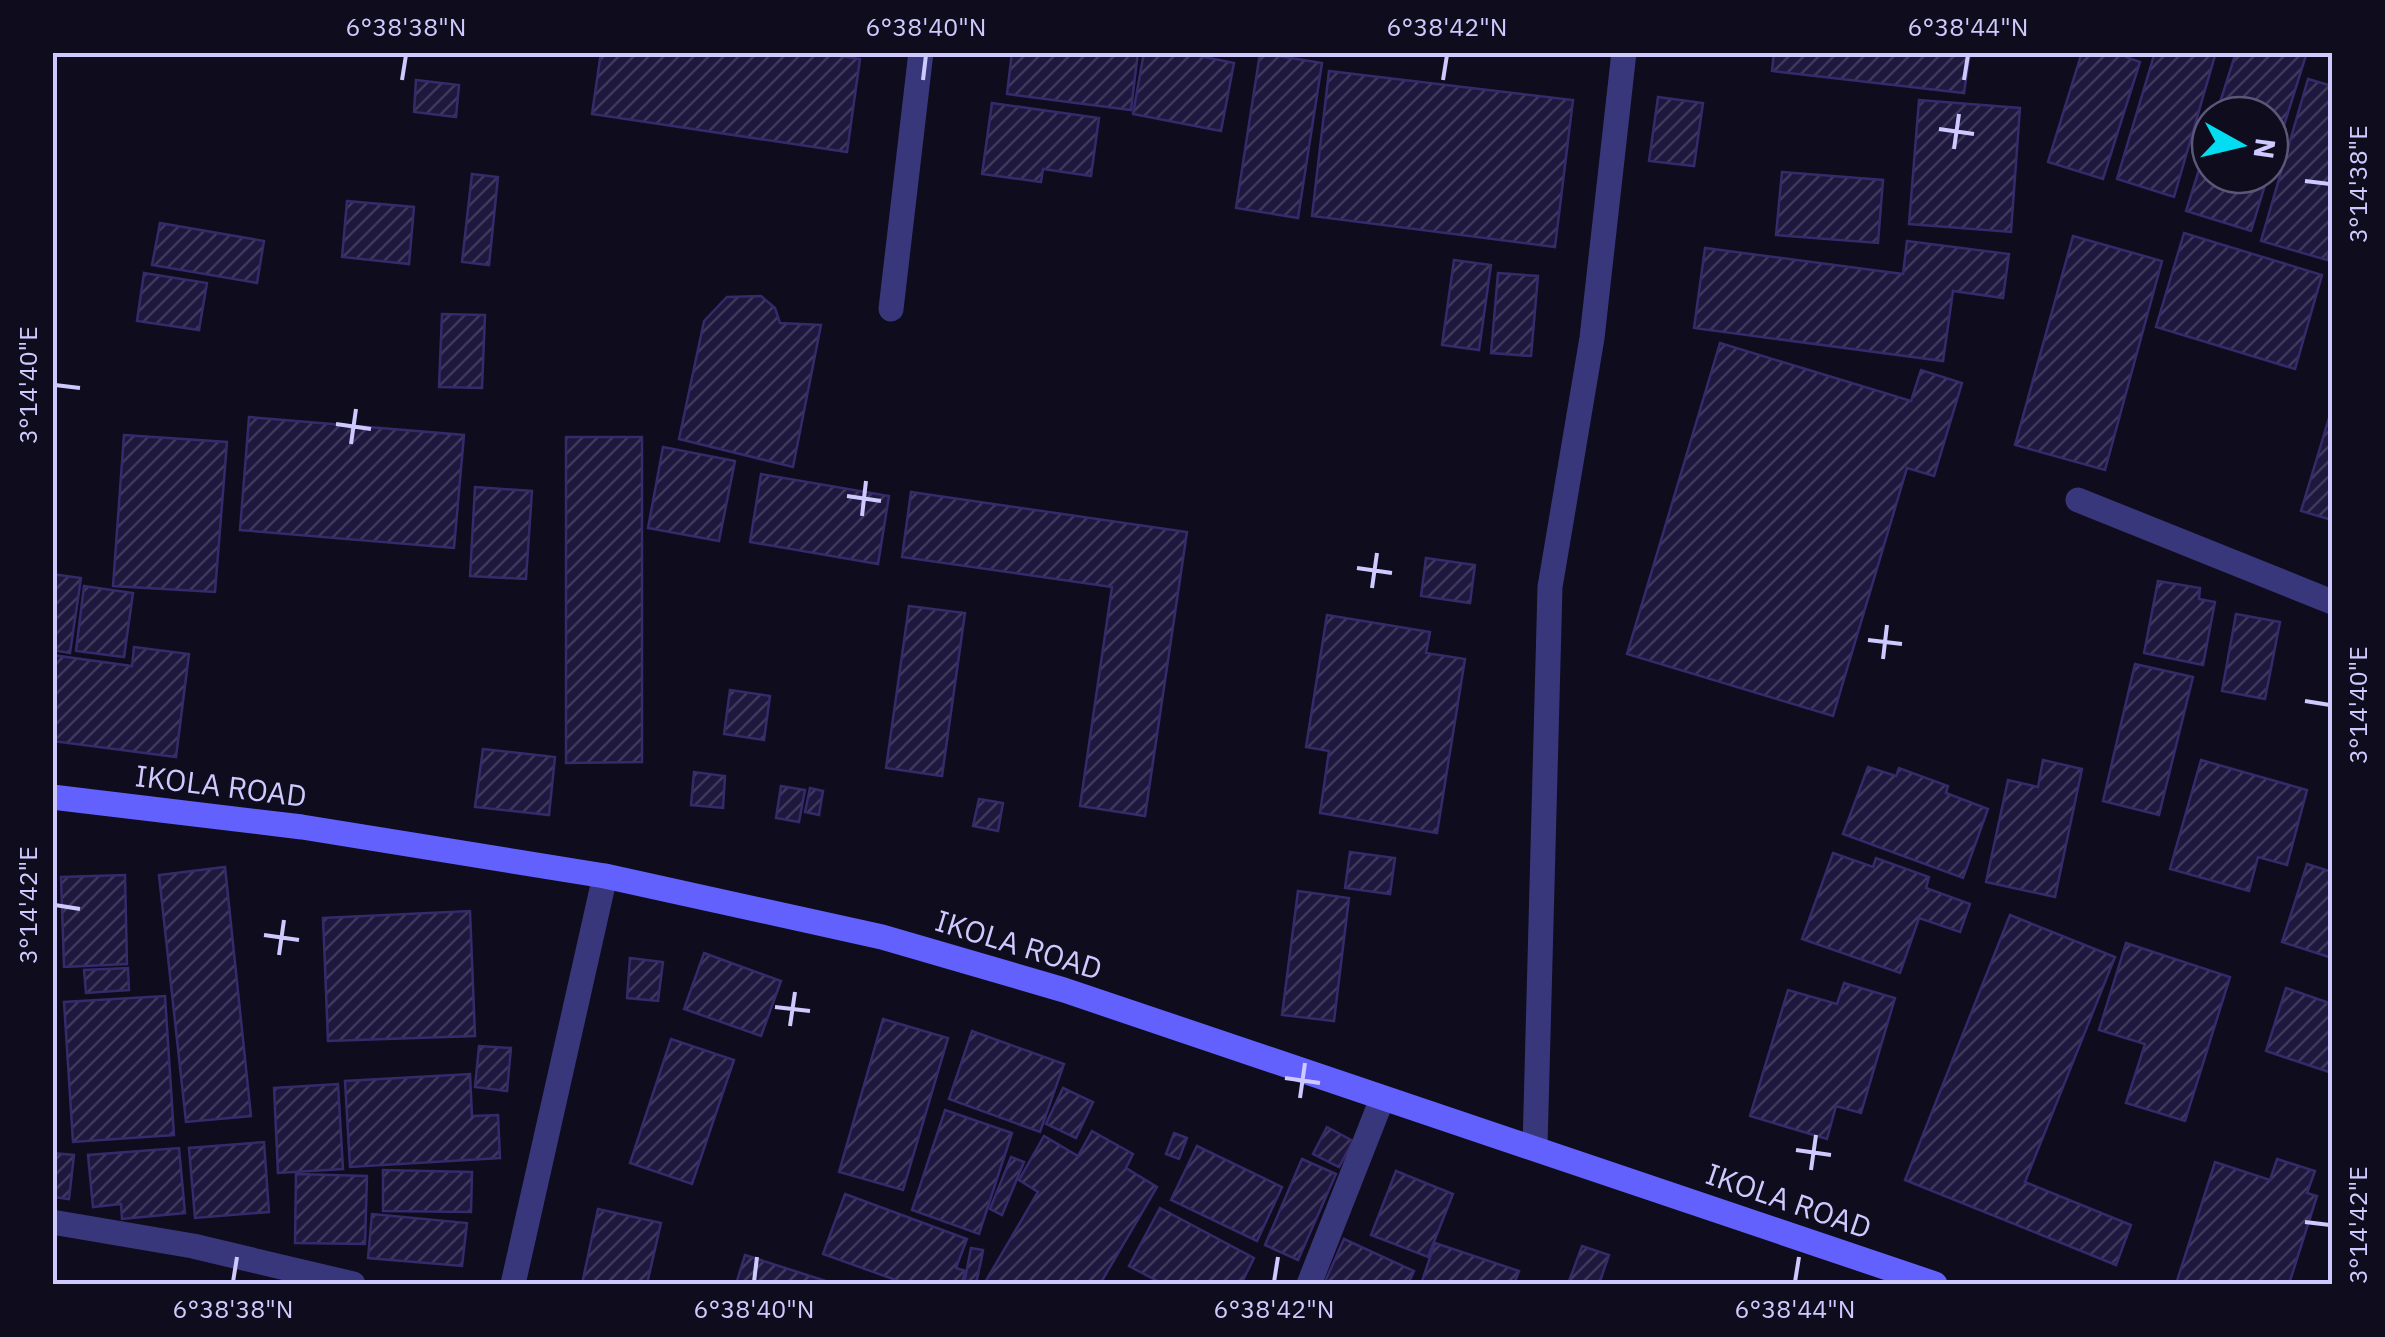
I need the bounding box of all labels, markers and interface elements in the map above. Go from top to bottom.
text: 6°38'38"N [346,10,466,43]
text: 6°38'40"N [866,10,986,43]
text: 6°38'42"N [1387,10,1507,43]
text: 6°38'44"N [1908,10,2028,43]
north arrow [2190,95,2290,195]
text: 3°14'38"E [2341,125,2374,243]
text: N [2246,136,2285,161]
text: 3°14'40"E [11,326,44,444]
text: 3°14'40"E [2341,646,2374,764]
street label: IKOLA ROAD [133,755,309,815]
text: 3°14'42"E [11,846,44,964]
street label: IKOLA ROAD [931,900,1107,988]
street label: IKOLA ROAD [1701,1153,1877,1247]
text: 3°14'42"E [2341,1166,2374,1284]
text: 6°38'38"N [173,1292,293,1325]
text: 6°38'40"N [694,1292,814,1325]
text: 6°38'42"N [1214,1292,1334,1325]
text: 6°38'44"N [1735,1292,1855,1325]

